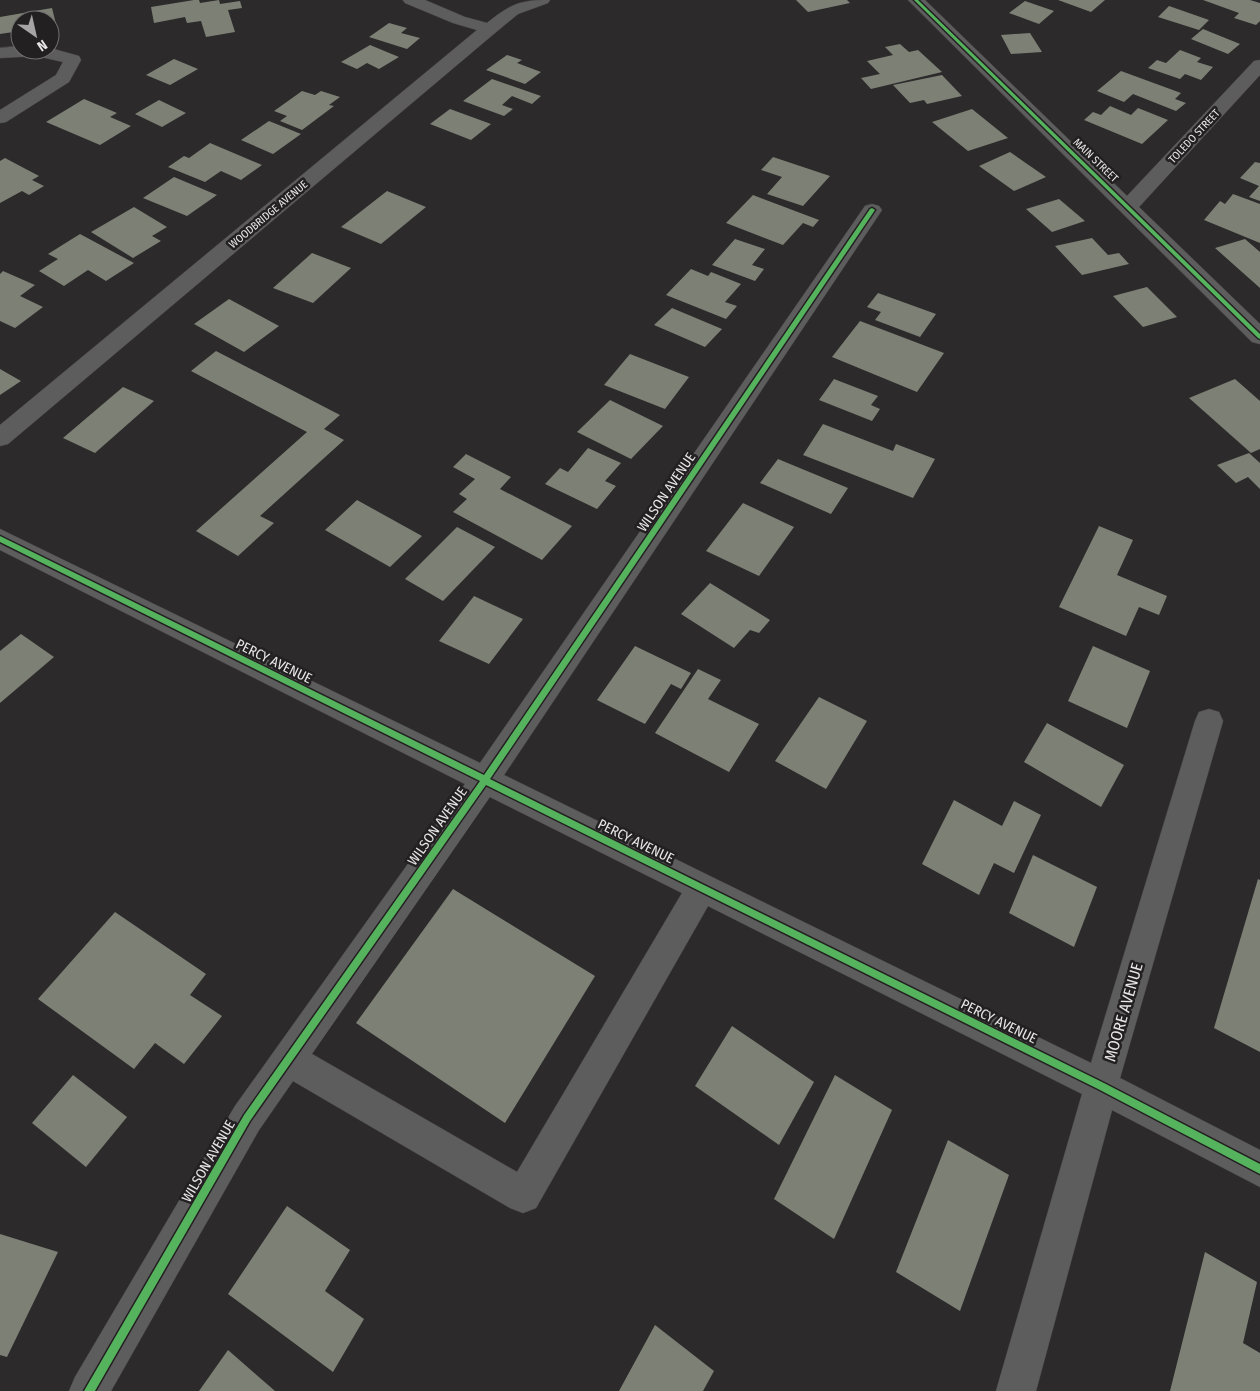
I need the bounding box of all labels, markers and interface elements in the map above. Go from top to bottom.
north arrow [10,10,60,60]
text: N [34,36,50,55]
street label: TOLEDO STREET [1166,106,1223,166]
street label: MAIN STREET [1070,136,1121,186]
street label: WOODBRIDGE AVENUE [226,178,310,251]
street label: WILSON AVENUE [634,449,699,535]
street label: PERCY AVENUE [233,636,315,687]
street label: WILSON AVENUE [404,783,471,869]
street label: PERCY AVENUE [595,816,677,867]
street label: MOORE AVENUE [1100,961,1147,1064]
street label: PERCY AVENUE [958,996,1040,1047]
street label: WILSON AVENUE [178,1117,239,1205]

